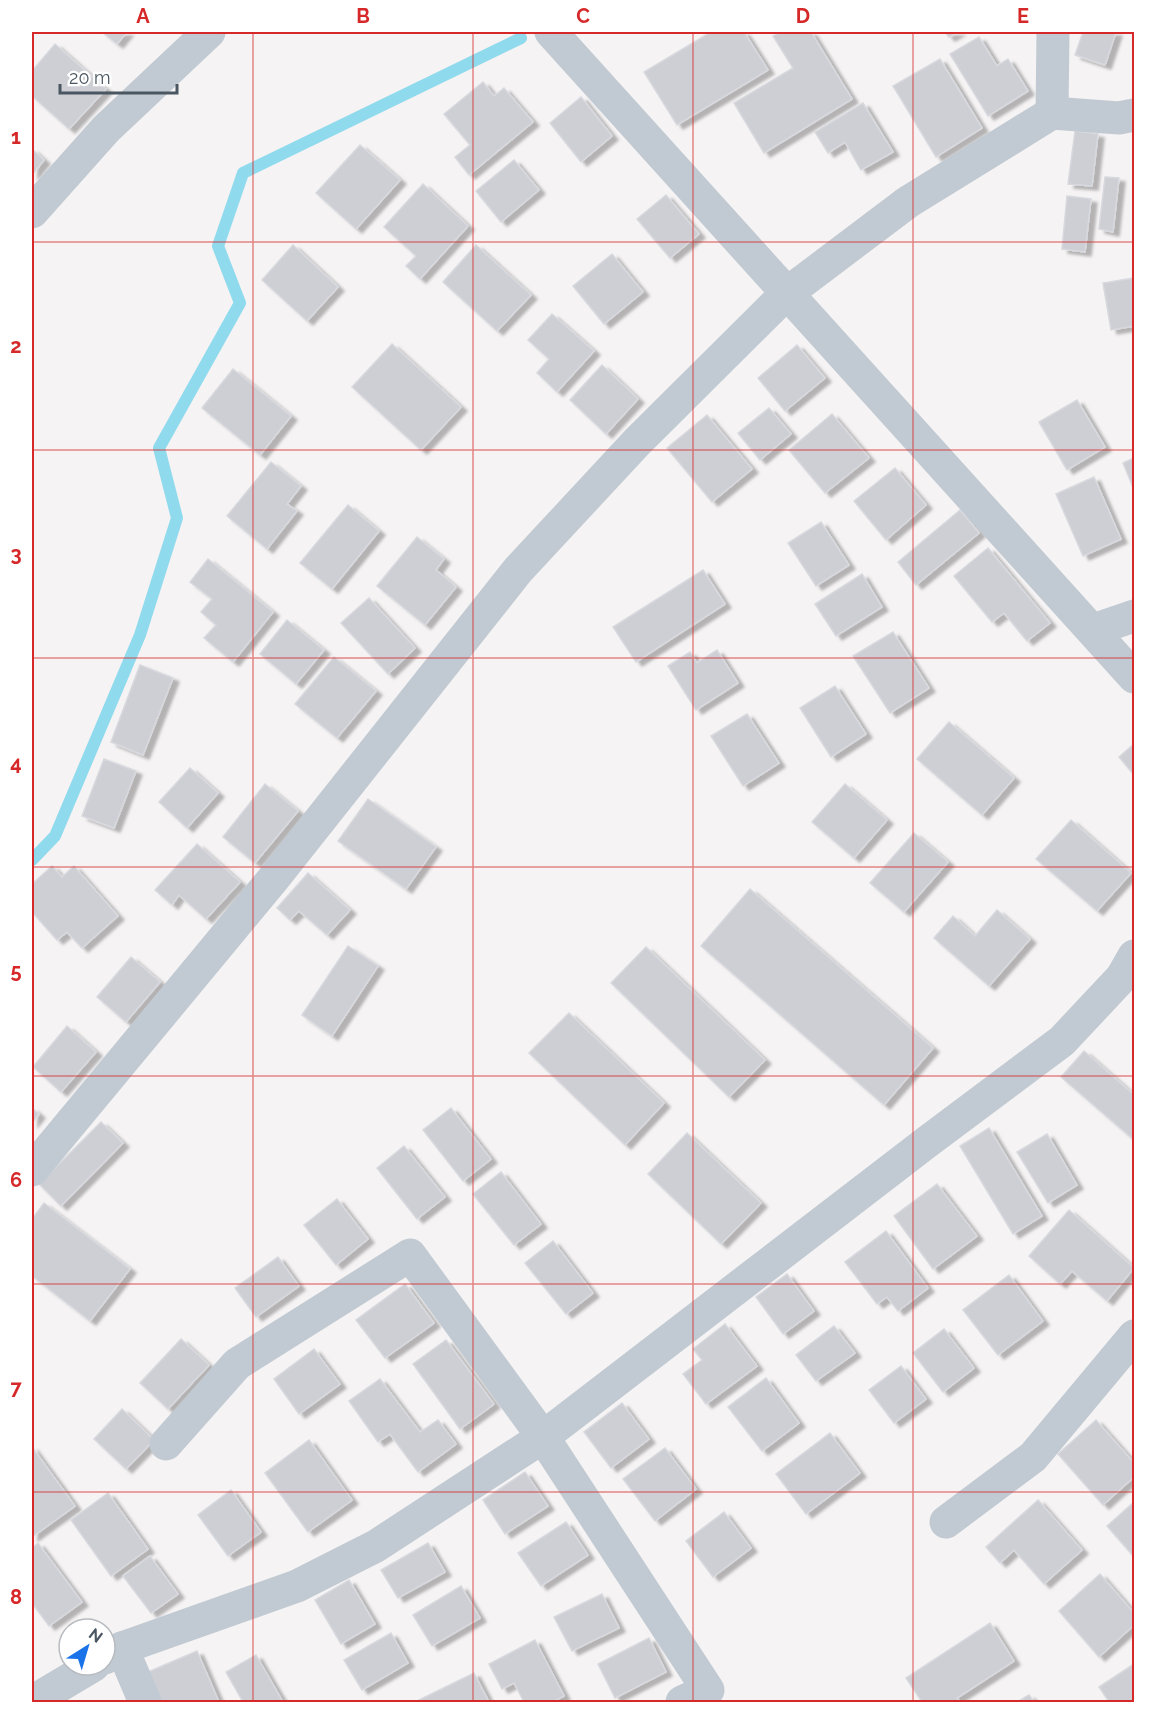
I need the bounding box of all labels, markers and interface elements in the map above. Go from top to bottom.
text: A [136,4,150,28]
text: B [356,4,370,28]
text: C [576,4,590,28]
text: D [796,4,810,28]
text: E [1017,4,1029,28]
scale bar [60,57,177,95]
text: 20 m [69,67,111,88]
text: 1 [11,125,21,149]
text: 2 [10,334,22,358]
text: 3 [10,542,22,566]
text: 4 [10,751,22,775]
text: 5 [10,959,22,983]
text: 6 [10,1168,22,1192]
text: 7 [10,1376,22,1400]
text: 8 [10,1585,22,1609]
north arrow [57,1617,117,1677]
text: N [85,1624,106,1647]

